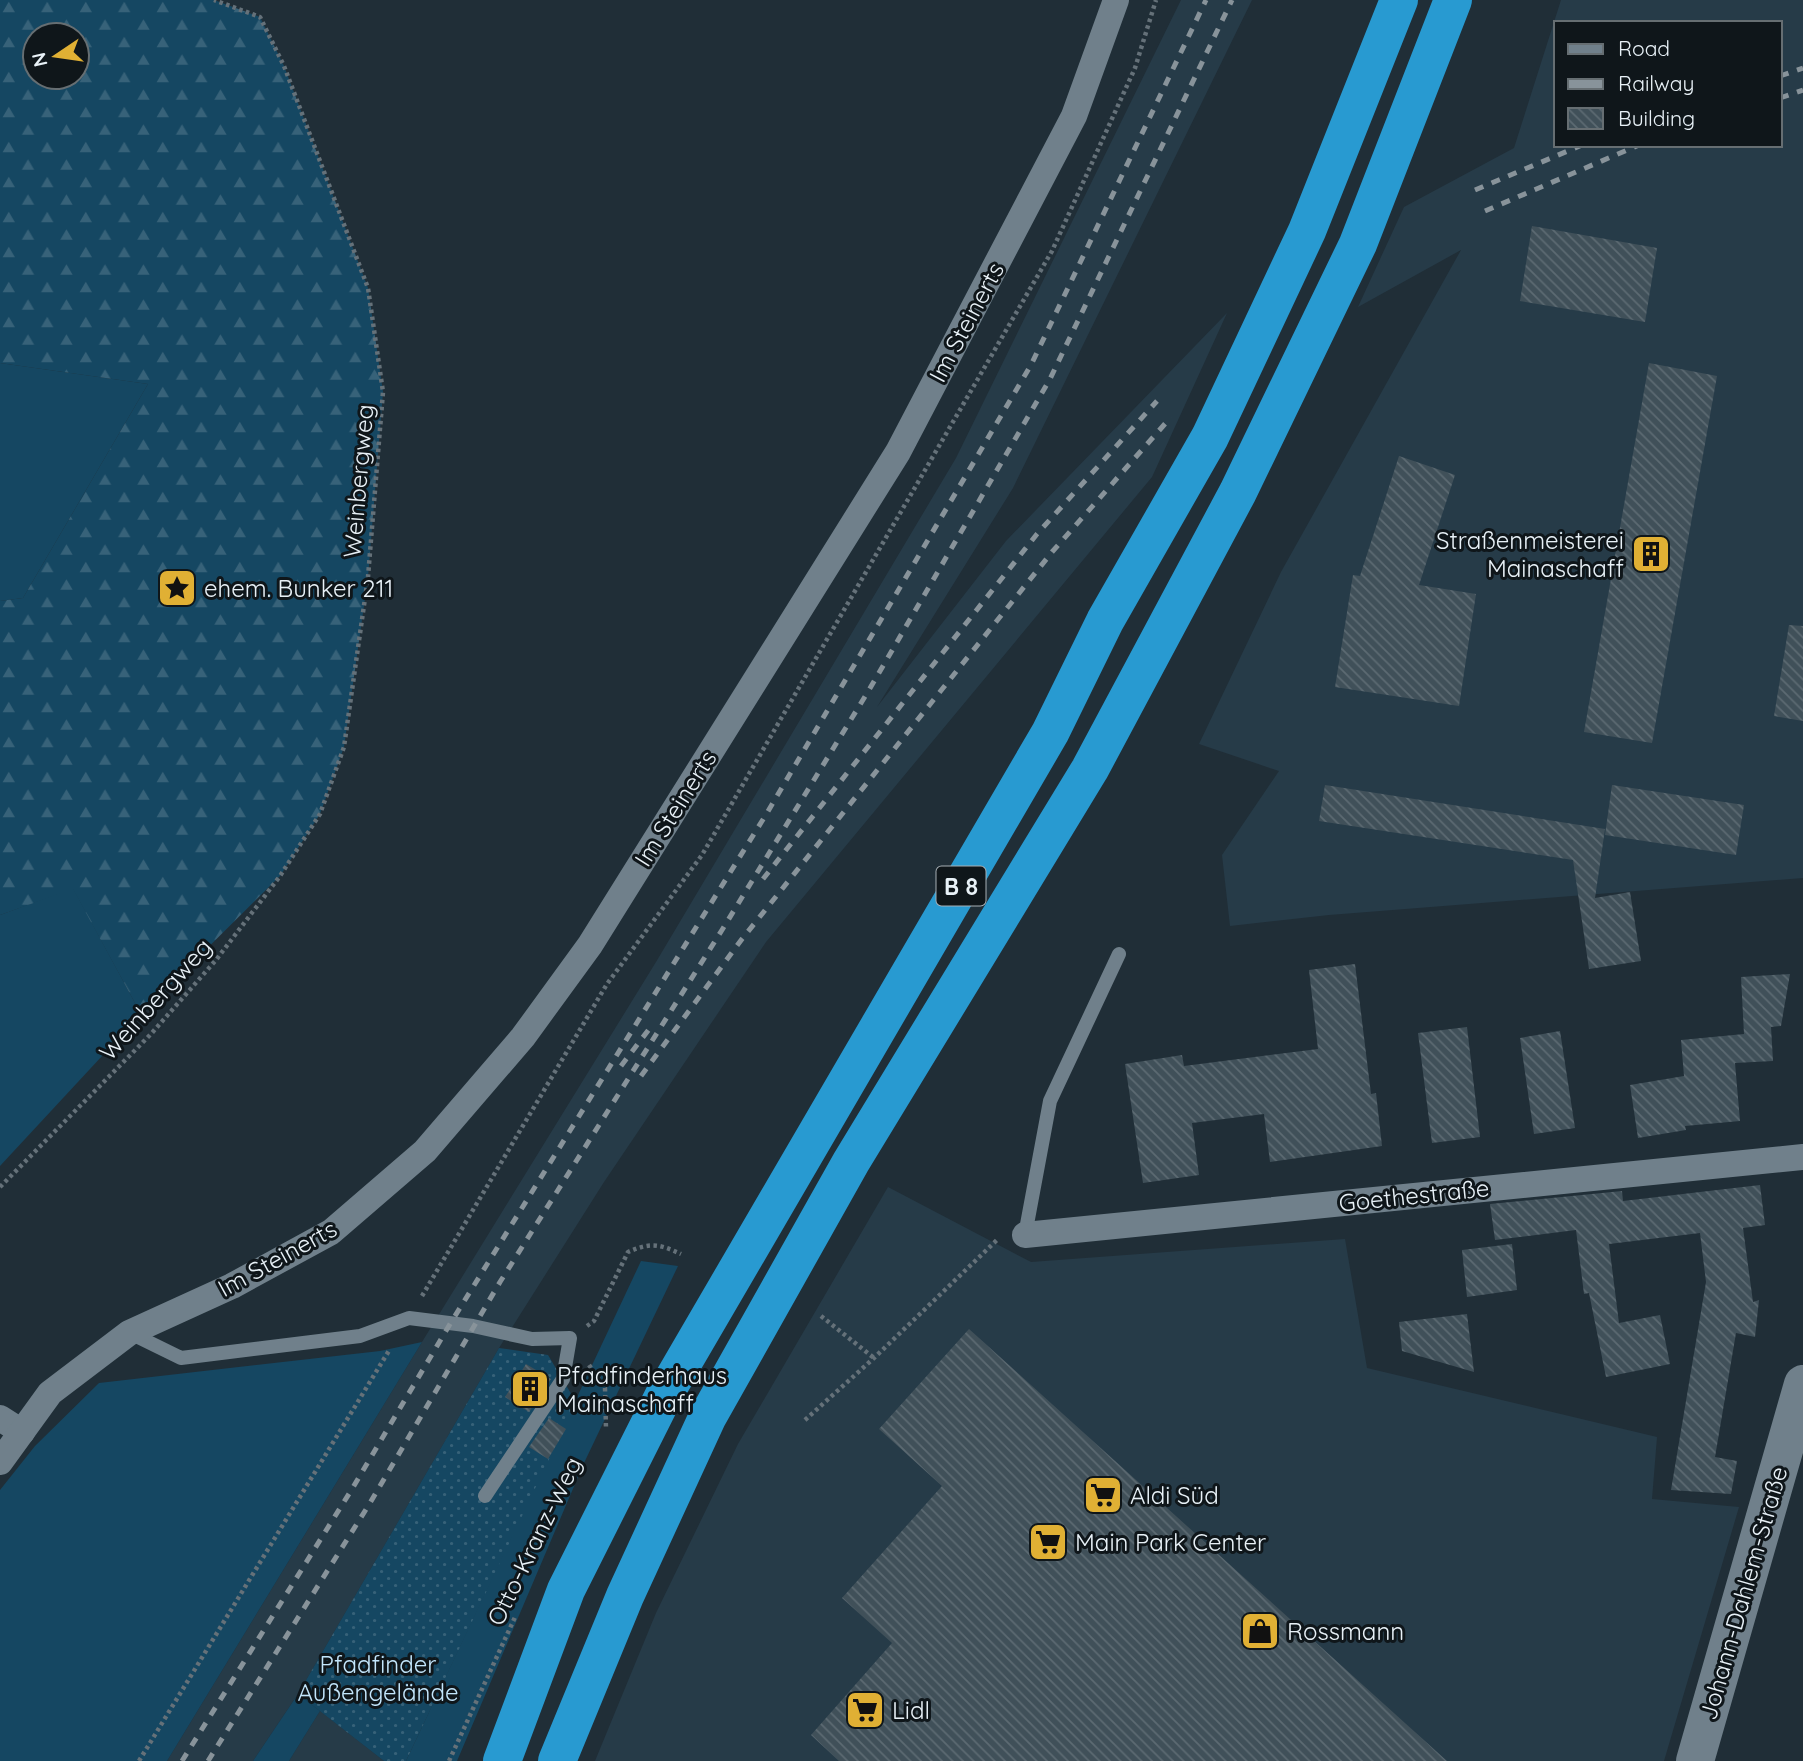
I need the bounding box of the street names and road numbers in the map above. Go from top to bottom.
street label: Im Steinerts [922,257,1010,387]
street label: Weinbergweg [336,403,380,559]
street label: Im Steinerts [628,744,722,872]
road number: B 8 [936,866,986,906]
street label: Weinbergweg [92,932,218,1066]
street label: Goethestraße [1337,1172,1491,1218]
street label: Im Steinerts [212,1213,342,1303]
street label: Otto-Kranz-Weg [480,1452,588,1630]
street label: Johann-Dahlem-Straße [1692,1463,1794,1723]

